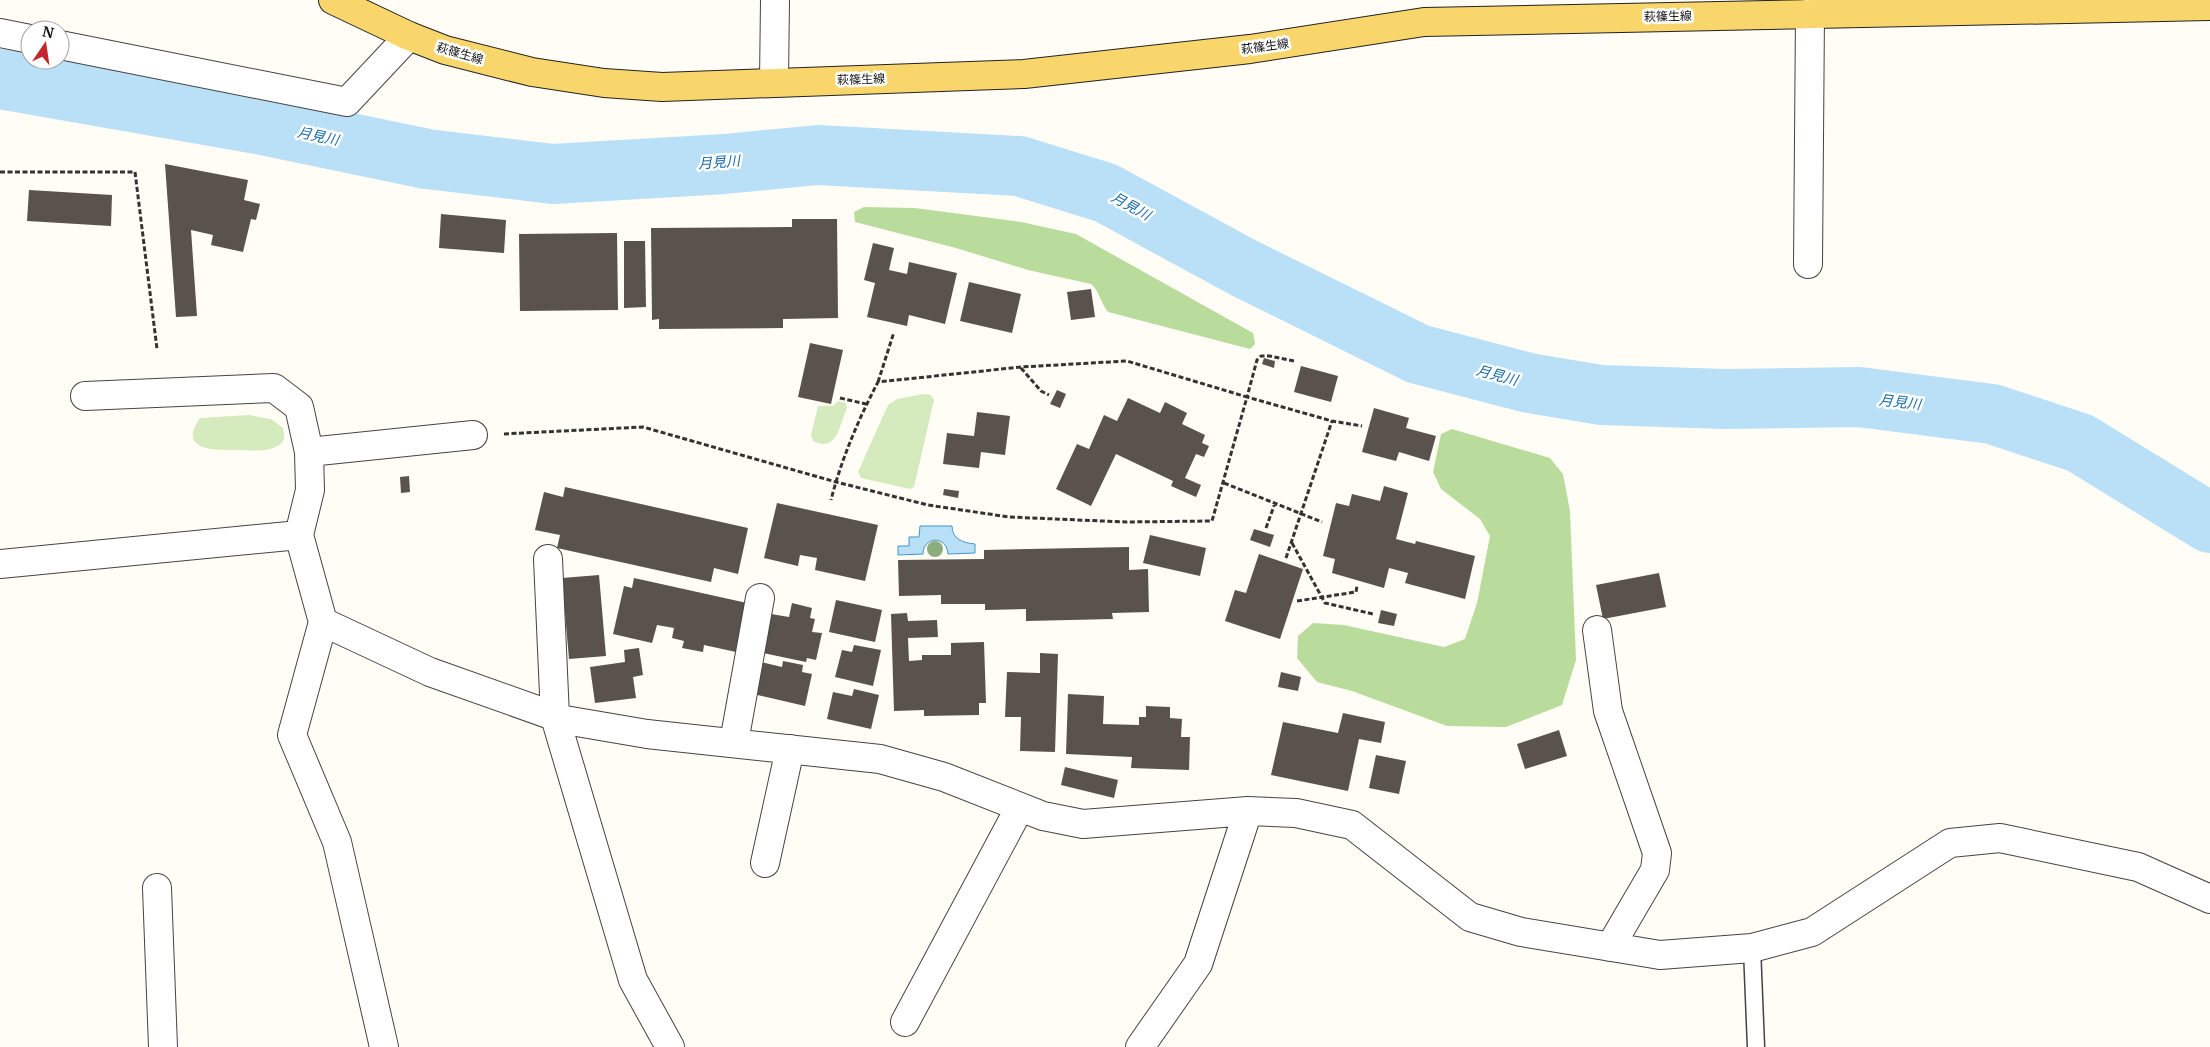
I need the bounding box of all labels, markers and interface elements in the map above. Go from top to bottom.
street label: 萩篠生線 [1644,8,1692,24]
north arrow [20,20,70,70]
text: N [41,22,55,42]
street label: 萩篠生線 [1240,35,1290,57]
street label: 萩篠生線 [435,39,485,67]
street label: 萩篠生線 [837,71,885,87]
water label: 月見川 [296,123,342,150]
water label: 月見川 [697,151,743,172]
water label: 月見川 [1108,188,1155,225]
water label: 月見川 [1474,361,1522,390]
water label: 月見川 [1878,391,1924,414]

